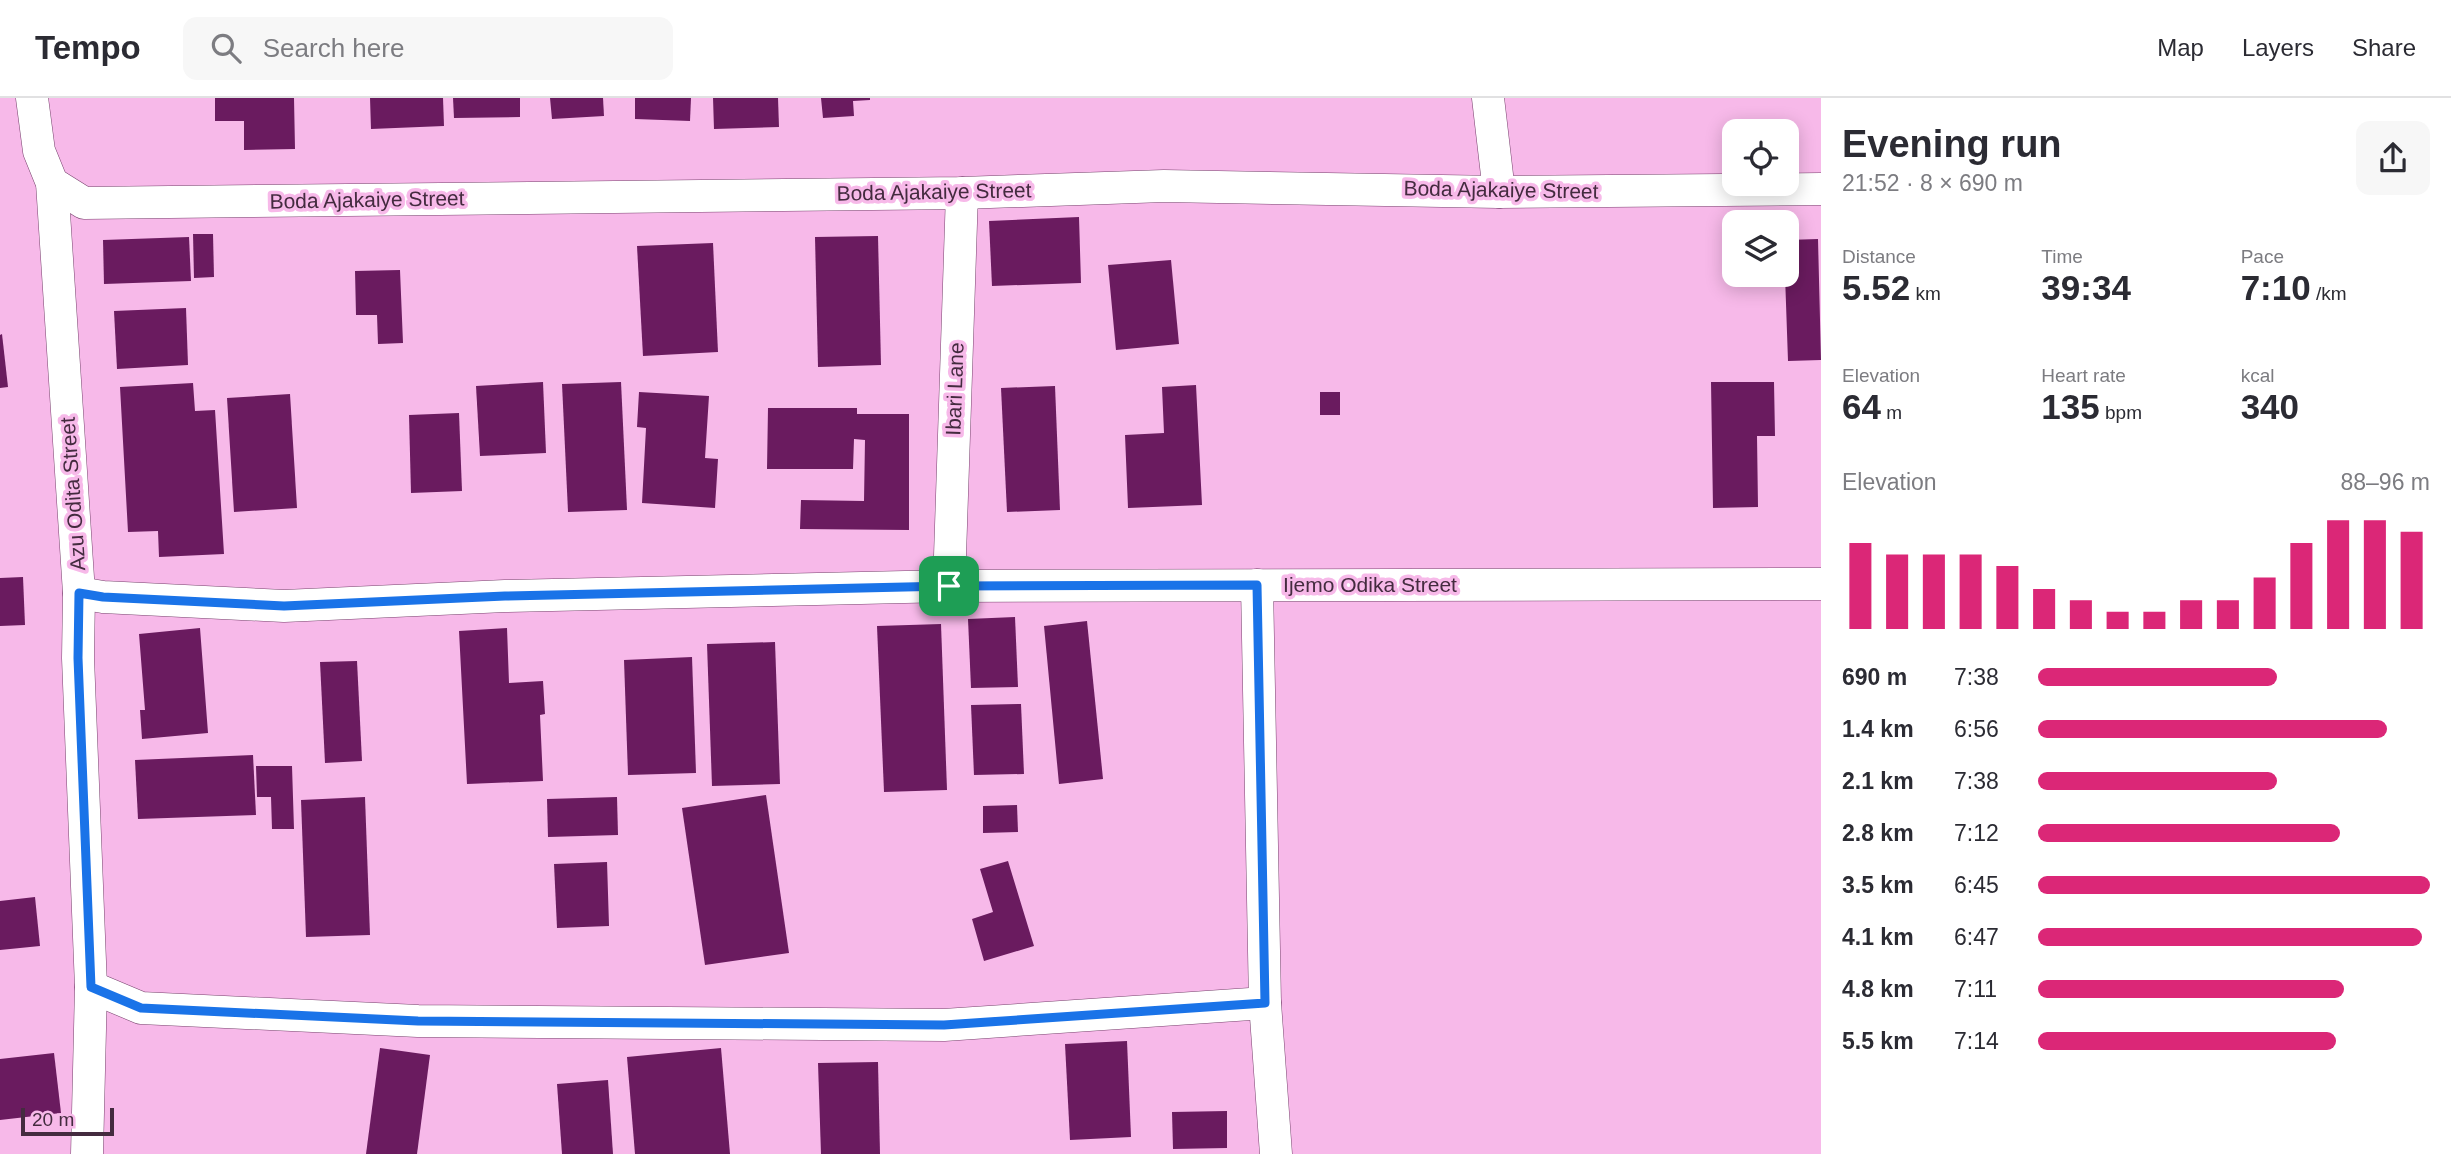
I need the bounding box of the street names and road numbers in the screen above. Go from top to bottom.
street label: Boda Ajakaiye Street [1403,176,1599,203]
street label: Boda Ajakaiye Street [836,178,1032,205]
street label: Boda Ajakaiye Street [269,186,465,213]
street label: Ibari Lane [941,342,968,436]
street label: Azu Odita Street [56,416,89,572]
street label: Ijemo Odika Street [1283,573,1457,596]

